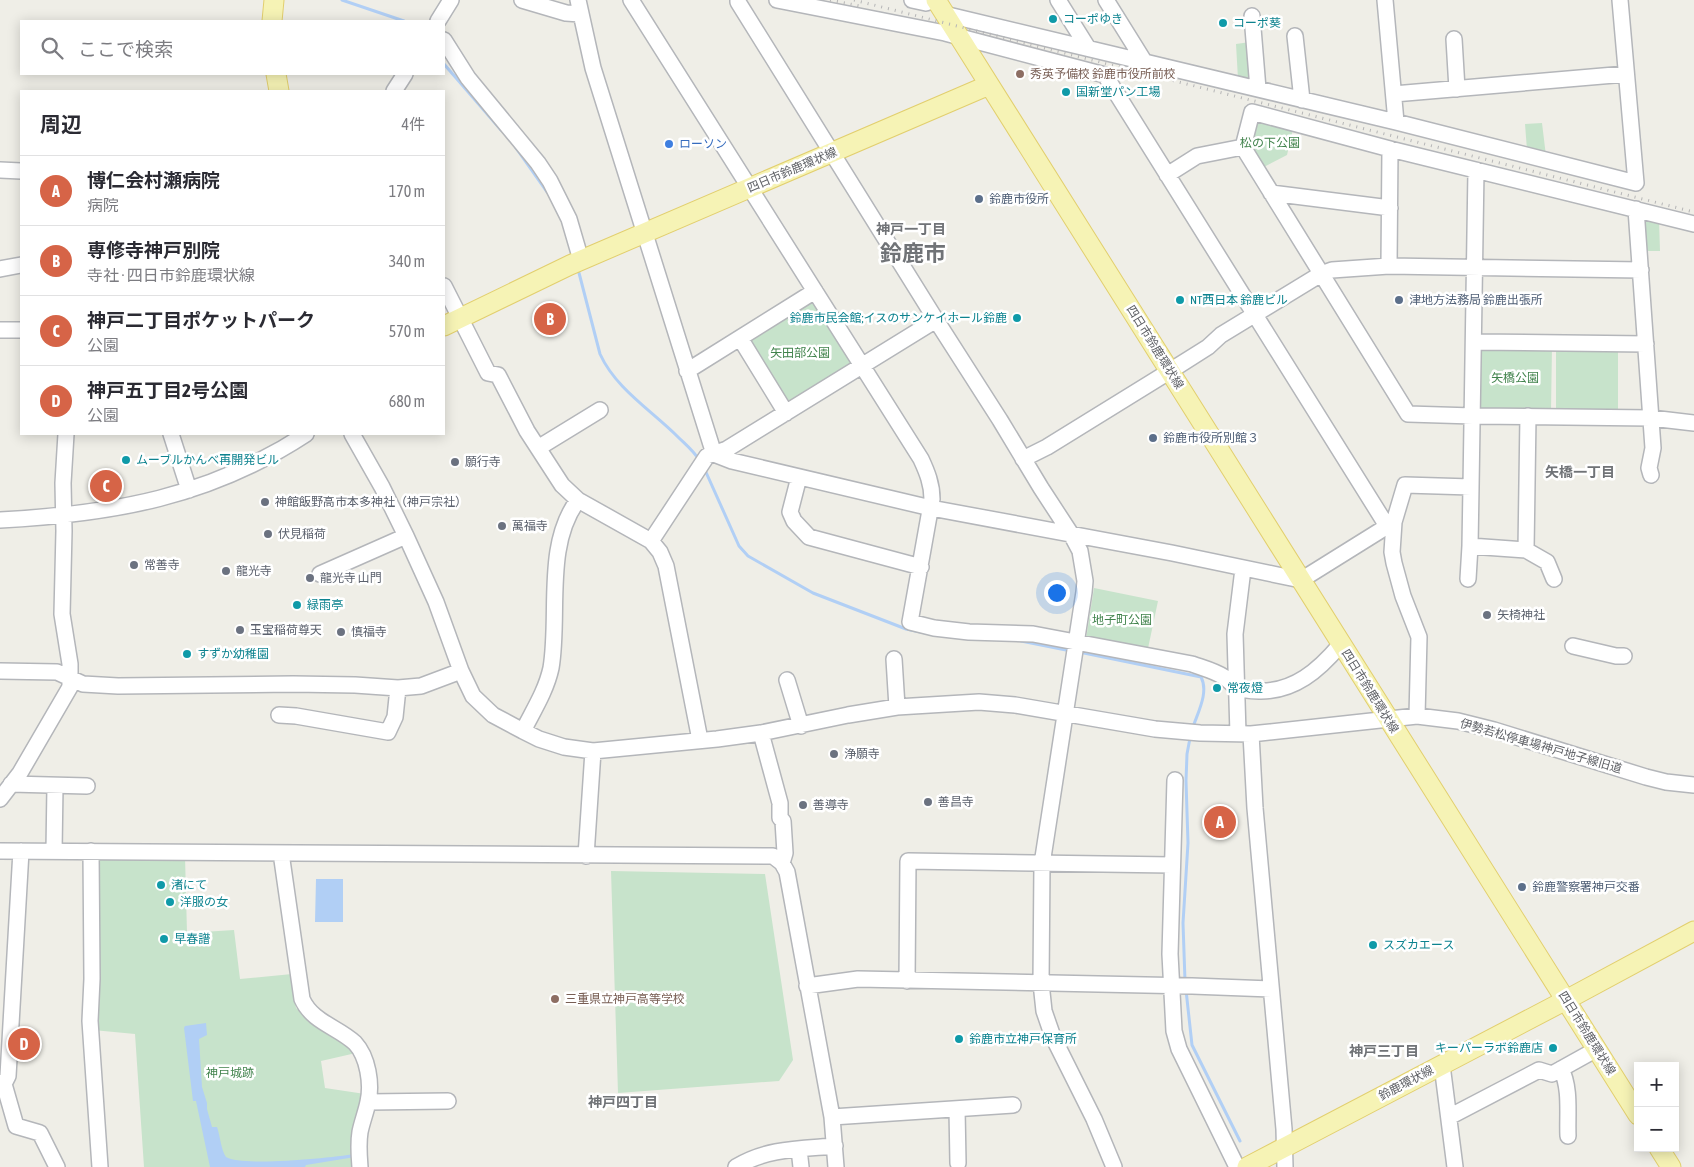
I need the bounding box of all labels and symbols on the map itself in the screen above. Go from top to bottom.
place label: コーポゆき [1063,12,1123,26]
marker: コーポゆき [1047,13,1059,25]
place label: コーポ葵 [1233,16,1281,30]
marker: コーポ葵 [1217,17,1229,29]
place label: 秀英予備校 鈴鹿市役所前校 [1030,67,1176,81]
marker: 秀英予備校 鈴鹿市役所前校 [1014,68,1026,80]
place label: 国新堂パン工場 [1076,85,1161,99]
marker: 国新堂パン工場 [1060,86,1072,98]
park label: 松の下公園 [1240,136,1300,150]
place label: ローソン [679,137,727,151]
marker: ローソン [663,138,675,150]
street label: 四日市鈴鹿環状線 [745,145,839,195]
place label: 鈴鹿市役所 [989,192,1049,206]
marker: 鈴鹿市役所 [973,193,985,205]
district label: 神戸一丁目 [876,221,946,237]
district label: 鈴鹿市 [880,240,946,266]
place label: NT西日本 鈴鹿ビル [1190,293,1288,307]
place label: 津地方法務局 鈴鹿出張所 [1409,293,1543,307]
marker: NT西日本 鈴鹿ビル [1174,294,1186,306]
marker: 津地方法務局 鈴鹿出張所 [1393,294,1405,306]
pin: B [534,300,566,338]
street label: 四日市鈴鹿環状線 [1124,303,1186,391]
place label: 鈴鹿市民会館;イスのサンケイホール鈴鹿 [789,311,1007,325]
marker: 鈴鹿市民会館;イスのサンケイホール鈴鹿 [1011,312,1023,324]
park label: 矢田部公園 [770,346,830,360]
park label: 矢橋公園 [1491,371,1539,385]
place label: 鈴鹿市役所別館３ [1163,431,1259,445]
marker: 鈴鹿市役所別館３ [1147,432,1159,444]
place label: ムーブルかんべ再開発ビル [136,453,279,467]
marker: ムーブルかんべ再開発ビル [120,454,132,466]
place label: 願行寺 [465,455,501,469]
marker: 願行寺 [449,456,461,468]
district label: 矢橋一丁目 [1545,464,1615,480]
pin: C [90,467,122,505]
place label: 神館飯野高市本多神社（神戸宗社） [275,495,467,509]
marker: 神館飯野高市本多神社（神戸宗社） [259,496,271,508]
place label: 萬福寺 [512,519,548,533]
marker: 萬福寺 [496,520,508,532]
place label: 伏見稲荷 [278,527,326,541]
marker: 伏見稲荷 [262,528,274,540]
place label: 常善寺 [144,558,180,572]
marker: 常善寺 [128,559,140,571]
place label: 龍光寺 [236,564,272,578]
marker: 龍光寺 [220,565,232,577]
place label: 龍光寺 山門 [320,571,382,585]
marker: 龍光寺 山門 [304,572,316,584]
your location [1044,580,1070,606]
place label: 緑雨亭 [307,598,343,612]
marker: 緑雨亭 [291,599,303,611]
place label: 矢椅神社 [1497,608,1545,622]
marker: 矢椅神社 [1481,609,1493,621]
park label: 地子町公園 [1092,613,1152,627]
place label: 玉宝稲荷尊天 [250,623,322,637]
marker: 玉宝稲荷尊天 [234,624,246,636]
place label: 慎福寺 [351,625,387,639]
marker: 慎福寺 [335,626,347,638]
place label: すずか幼稚園 [197,647,269,661]
street label: 四日市鈴鹿環状線 [1339,647,1401,735]
marker: すずか幼稚園 [181,648,193,660]
place label: 常夜燈 [1227,681,1263,695]
marker: 常夜燈 [1211,682,1223,694]
street label: 伊勢若松停車場神戸地子線旧道 [1458,716,1624,776]
place label: 浄願寺 [844,747,880,761]
marker: 浄願寺 [828,748,840,760]
place label: 善昌寺 [938,795,974,809]
marker: 善昌寺 [922,796,934,808]
place label: 善導寺 [813,798,849,812]
marker: 善導寺 [797,799,809,811]
pin: A [1204,803,1236,841]
place label: 渚にて [171,878,207,892]
marker: 渚にて [155,879,167,891]
place label: 鈴鹿警察署神戸交番 [1532,880,1640,894]
marker: 鈴鹿警察署神戸交番 [1516,881,1528,893]
place label: 洋服の女 [180,895,228,909]
marker: 洋服の女 [164,896,176,908]
place label: 早春譜 [174,932,210,946]
marker: 早春譜 [158,933,170,945]
place label: スズカエース [1383,938,1454,952]
marker: スズカエース [1367,939,1379,951]
street label: 四日市鈴鹿環状線 [1556,989,1618,1077]
place label: 三重県立神戸高等学校 [565,992,685,1006]
marker: 三重県立神戸高等学校 [549,993,561,1005]
pin: D [8,1025,40,1063]
place label: 鈴鹿市立神戸保育所 [969,1032,1077,1046]
marker: 鈴鹿市立神戸保育所 [953,1033,965,1045]
place label: キーパーラボ鈴鹿店 [1435,1041,1543,1055]
marker: キーパーラボ鈴鹿店 [1547,1042,1559,1054]
district label: 神戸三丁目 [1349,1043,1419,1059]
street label: 鈴鹿環状線 [1376,1063,1436,1103]
park label: 神戸城跡 [206,1066,254,1080]
district label: 神戸四丁目 [588,1094,658,1110]

